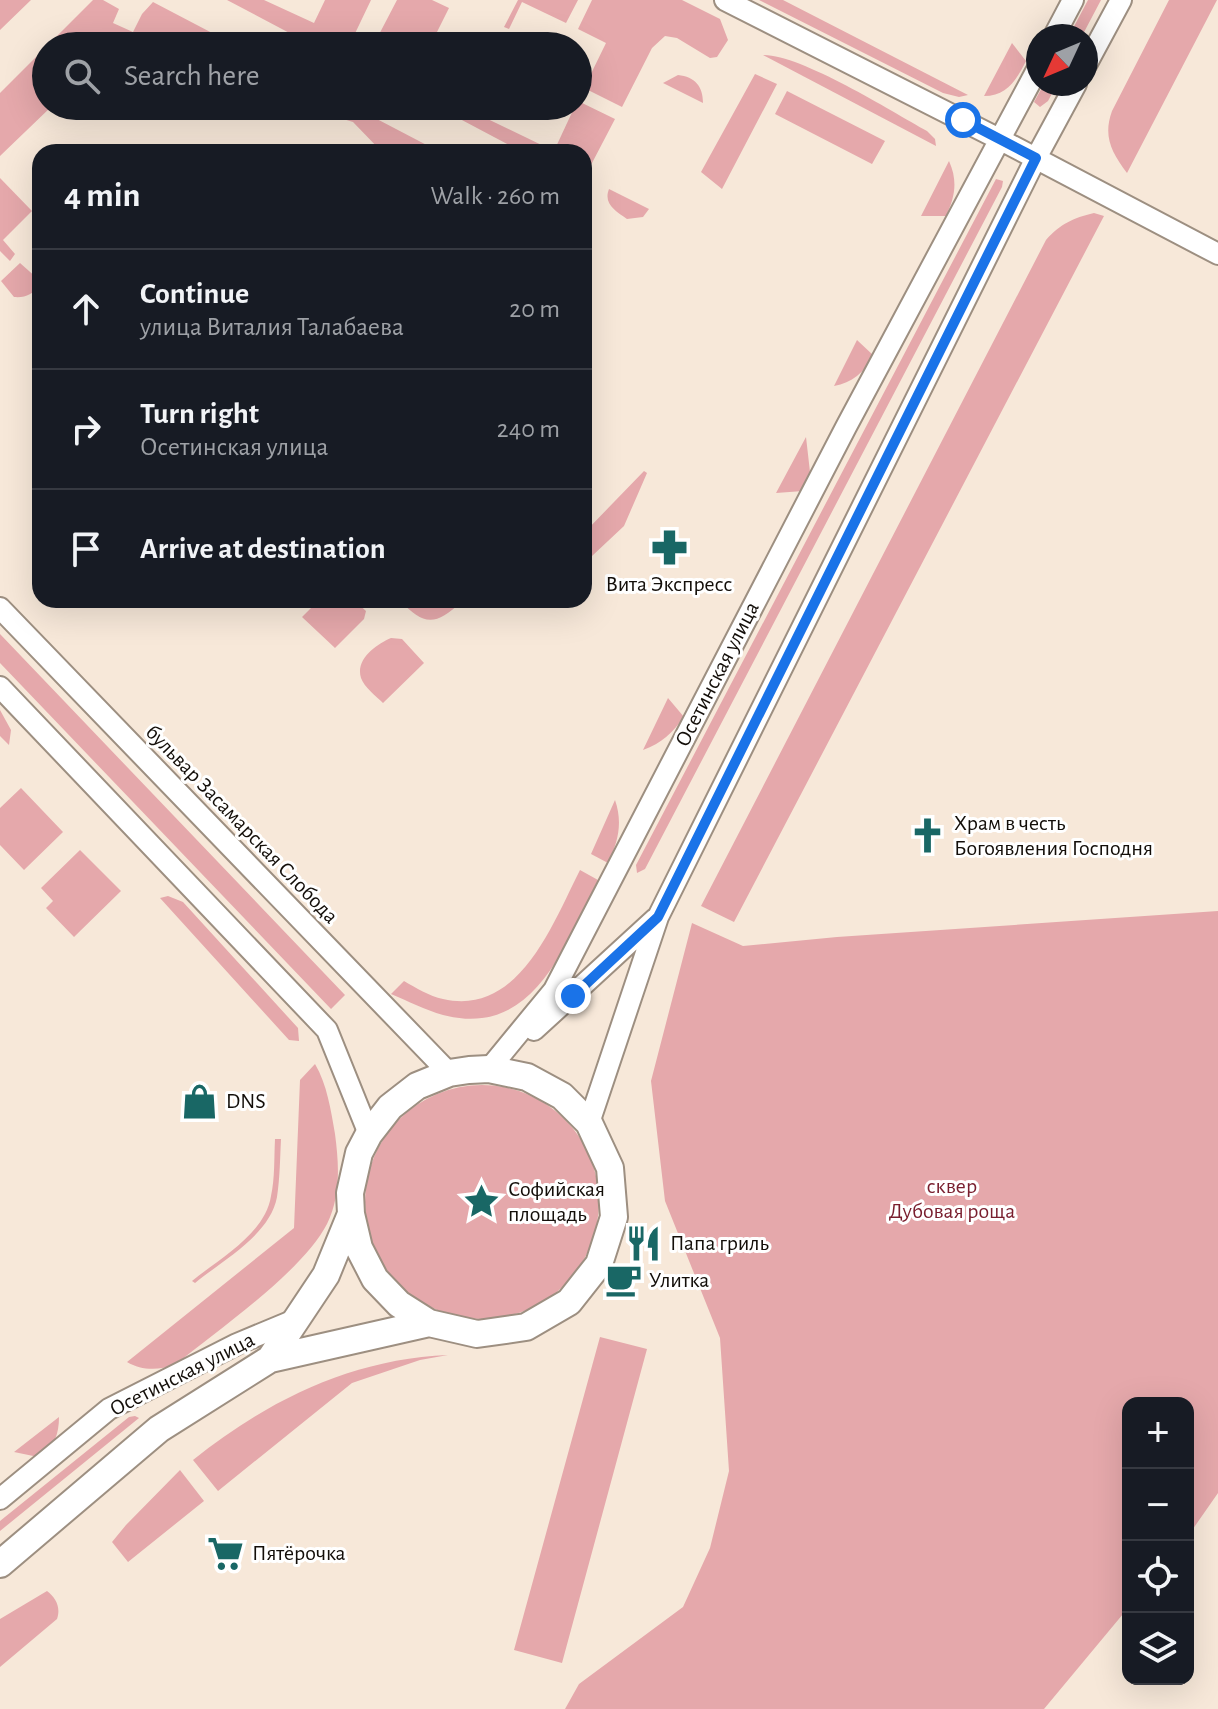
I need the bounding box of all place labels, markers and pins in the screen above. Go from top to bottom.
pharmacy icon: Вита Экспресс [650,529,688,567]
place label: Вита Экспресс [606,573,733,595]
place label: Храм в честь Богоявления Господня [954,812,1153,859]
church icon: Храм в честь Богоявления Господня [909,817,947,855]
shop icon: DNS [181,1082,219,1120]
place label: DNS [226,1090,266,1112]
place label: Софийская площадь [508,1178,605,1225]
place icon: Софийская площадь [463,1183,501,1221]
restaurant icon: Папа гриль [625,1224,663,1262]
place label: Папа гриль [670,1232,769,1254]
cafe icon: Улитка [604,1261,642,1299]
place label: Улитка [649,1269,709,1291]
supermarket icon: Пятёрочка [207,1534,245,1572]
place label: Пятёрочка [252,1542,346,1564]

